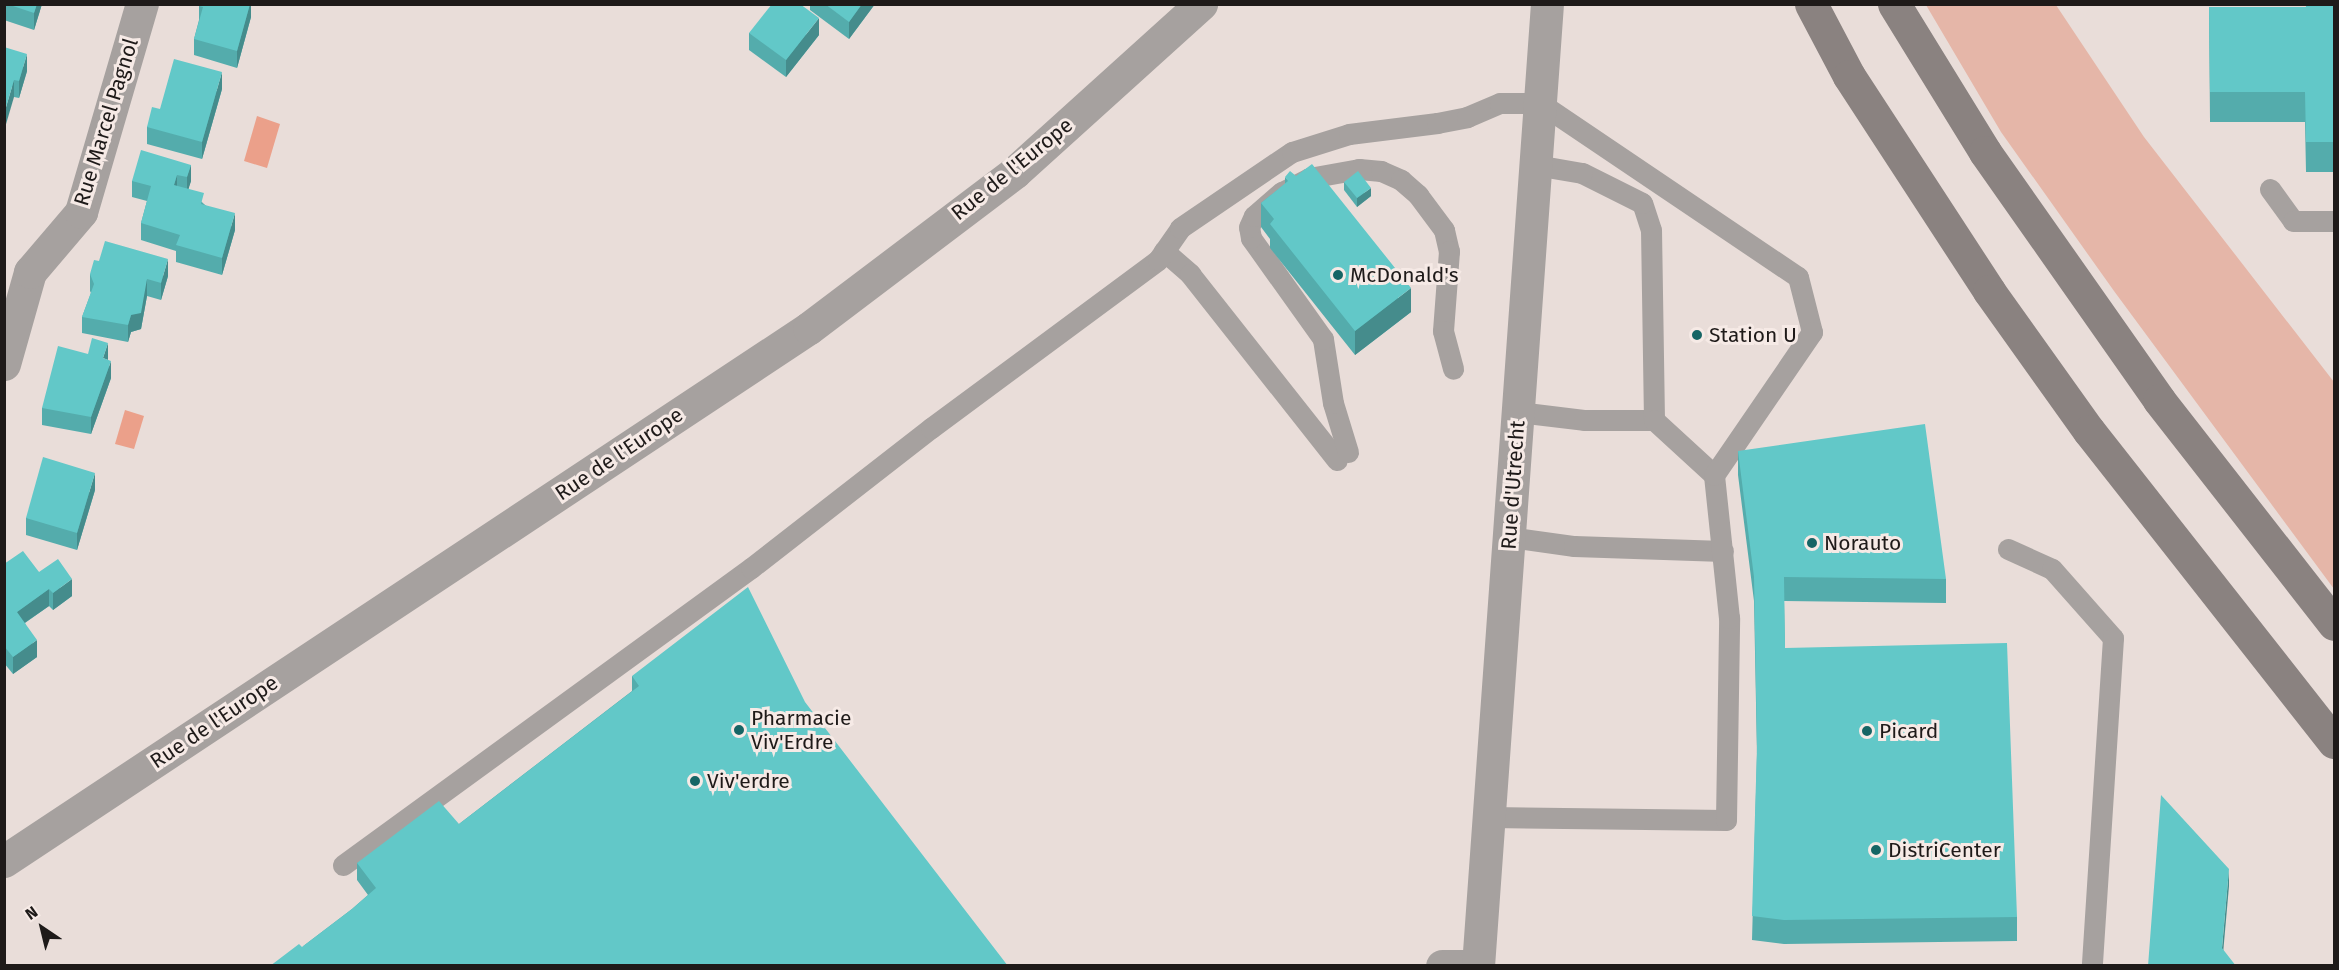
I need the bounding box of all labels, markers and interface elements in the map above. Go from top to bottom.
street label: Rue Marcel Pagnol [69,35,143,209]
street label: Rue de l'Europe [946,112,1078,226]
place label: McDonald's [1350,262,1458,288]
marker: McDonald's [1331,268,1345,282]
place label: Station U [1709,322,1797,348]
marker: Station U [1690,328,1704,342]
street label: Rue de l'Europe [550,402,688,506]
street label: Rue d'Utrecht [1496,420,1530,550]
place label: Norauto [1824,530,1901,556]
marker: Norauto [1805,536,1819,550]
street label: Rue de l'Europe [145,670,283,774]
place label: Pharmacie Viv'Erdre [751,705,851,755]
place label: Picard [1879,718,1938,744]
marker: Pharmacie Viv'Erdre [732,723,746,737]
marker: Picard [1860,724,1874,738]
place label: Viv'erdre [707,768,790,794]
marker: Viv'erdre [688,774,702,788]
place label: DistriCenter [1888,837,2001,863]
marker: DistriCenter [1869,843,1883,857]
north arrow [12,898,72,958]
text: N [22,902,41,924]

